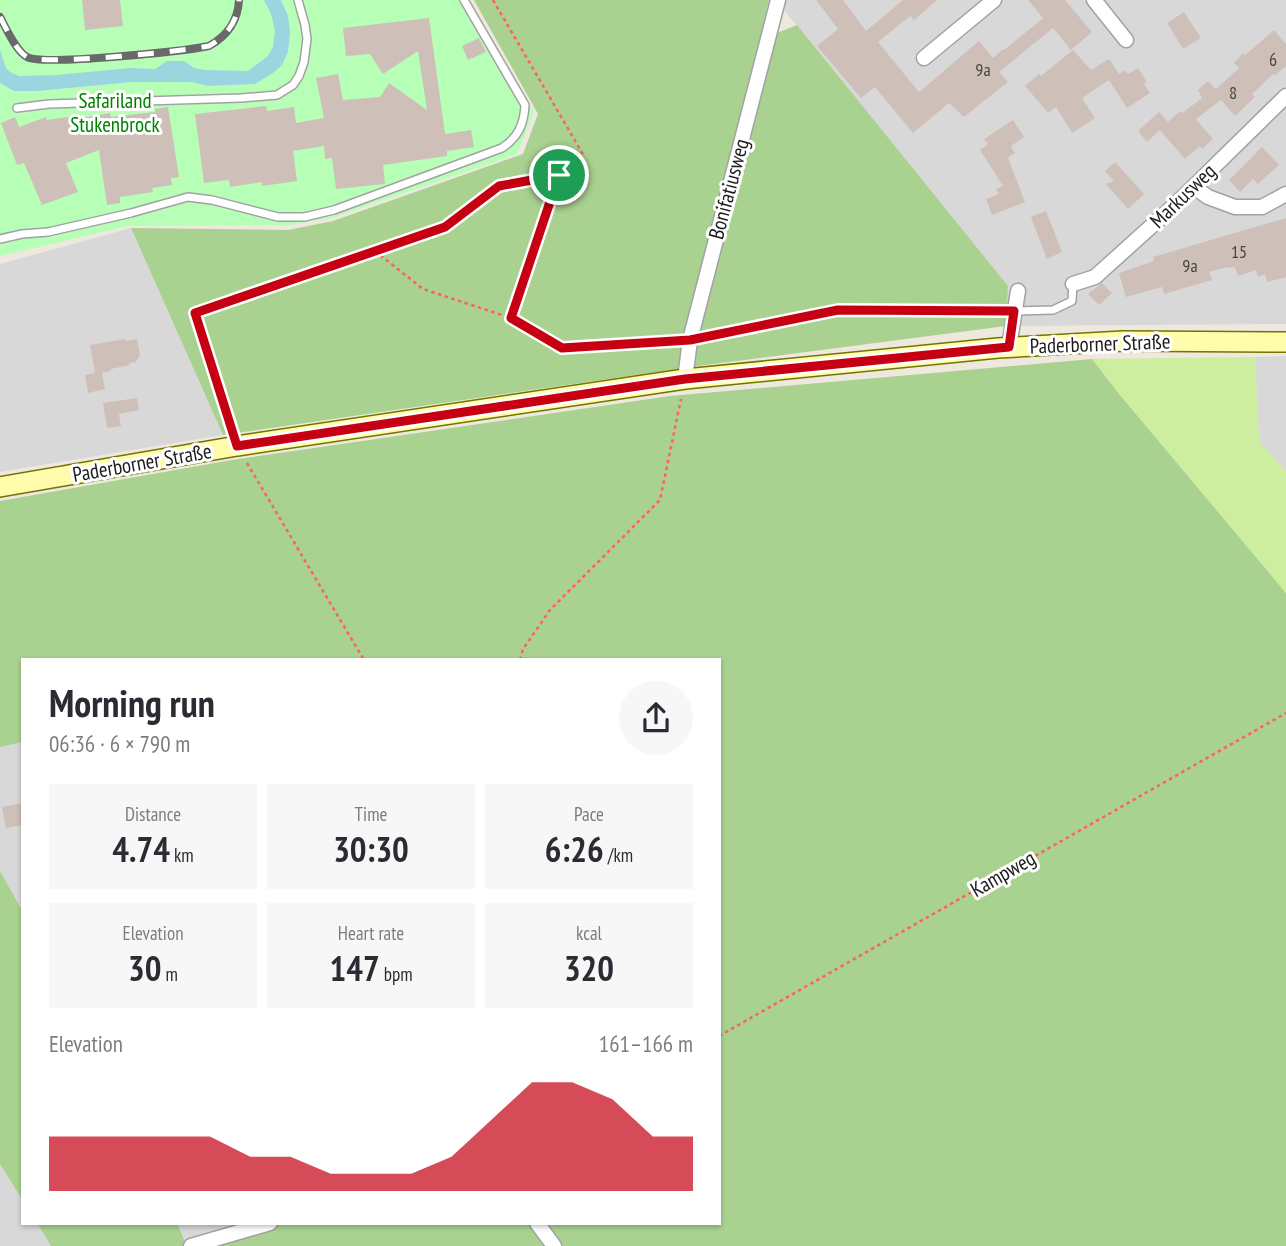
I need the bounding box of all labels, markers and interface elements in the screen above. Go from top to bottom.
house number: 6 [1269,48,1277,71]
house number: 9a [975,58,991,81]
house number: 8 [1229,81,1237,104]
park label: Safariland Stukenbrock [70,87,160,138]
street label: Bonifatiusweg [702,136,755,242]
pin [529,145,589,205]
icon: arrive [540,156,578,194]
street label: Markusweg [1144,158,1221,234]
house number: 15 [1231,240,1247,263]
house number: 9a [1182,254,1198,277]
street label: Paderborner Straße [1029,328,1171,359]
street label: Paderborner Straße [70,437,214,488]
text: Morning run [49,678,215,727]
button: share [619,681,693,755]
text: 06:36 · 6 × 790 m [49,729,190,758]
text: Distance [125,802,181,826]
text: Time [355,802,387,826]
text: Pace [574,802,604,826]
text: 4.74 [112,826,170,872]
text: 30:30 [333,826,409,872]
text: 6:26 [545,826,604,872]
text: km [170,843,194,867]
text: /km [604,843,633,867]
street label: Kampweg [965,844,1040,903]
text: Elevation [123,921,183,945]
text: Heart rate [338,921,404,945]
text: kcal [576,921,602,945]
text: 30 [128,945,162,991]
text: 147 [329,945,380,991]
text: 320 [564,945,614,991]
text: m [162,962,178,986]
text: bpm [380,962,413,986]
text: Elevation [49,1029,123,1058]
text: 161–166 m [599,1029,693,1058]

